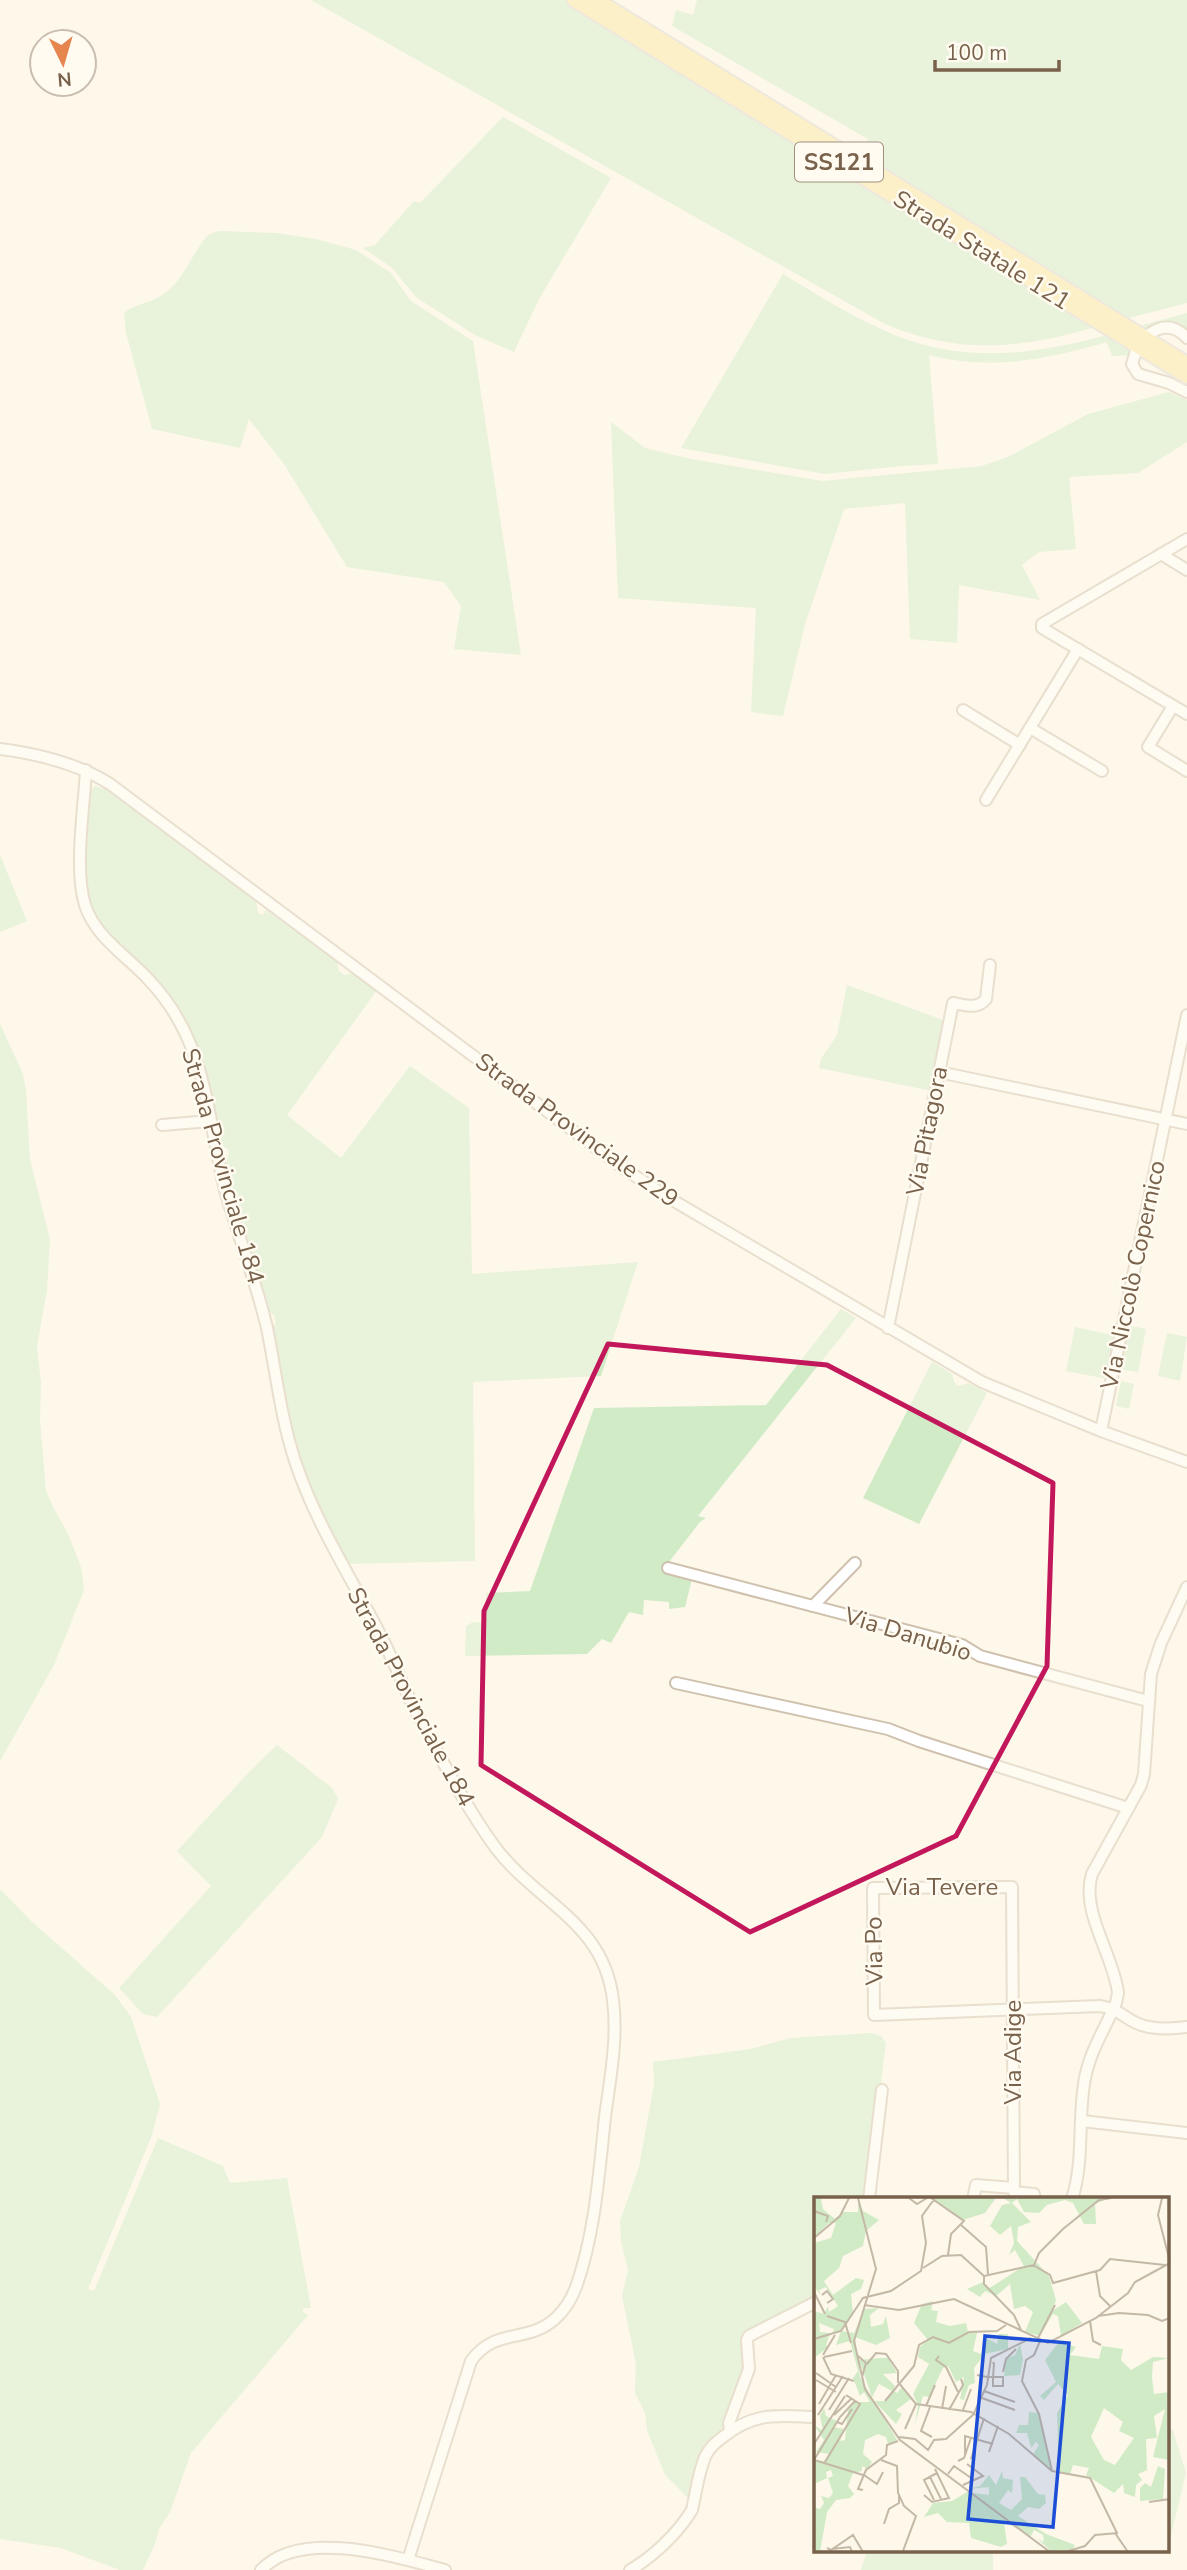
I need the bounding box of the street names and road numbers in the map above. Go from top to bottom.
road number: SS121 [795,142,883,182]
street label: Strada Statale 121 [887,183,1077,317]
street label: Strada Provinciale 184 [174,1044,272,1288]
street label: Strada Provinciale 229 [469,1045,685,1215]
street label: Via Pitagora [899,1063,955,1200]
street label: Via Niccolò Copernico [1093,1158,1173,1393]
street label: Strada Provinciale 184 [340,1582,482,1812]
street label: Via Danubio [839,1599,976,1669]
street label: Via Tevere [885,1871,998,1903]
street label: Via Po [857,1916,891,1987]
street label: Via Adige [997,2000,1029,2105]

